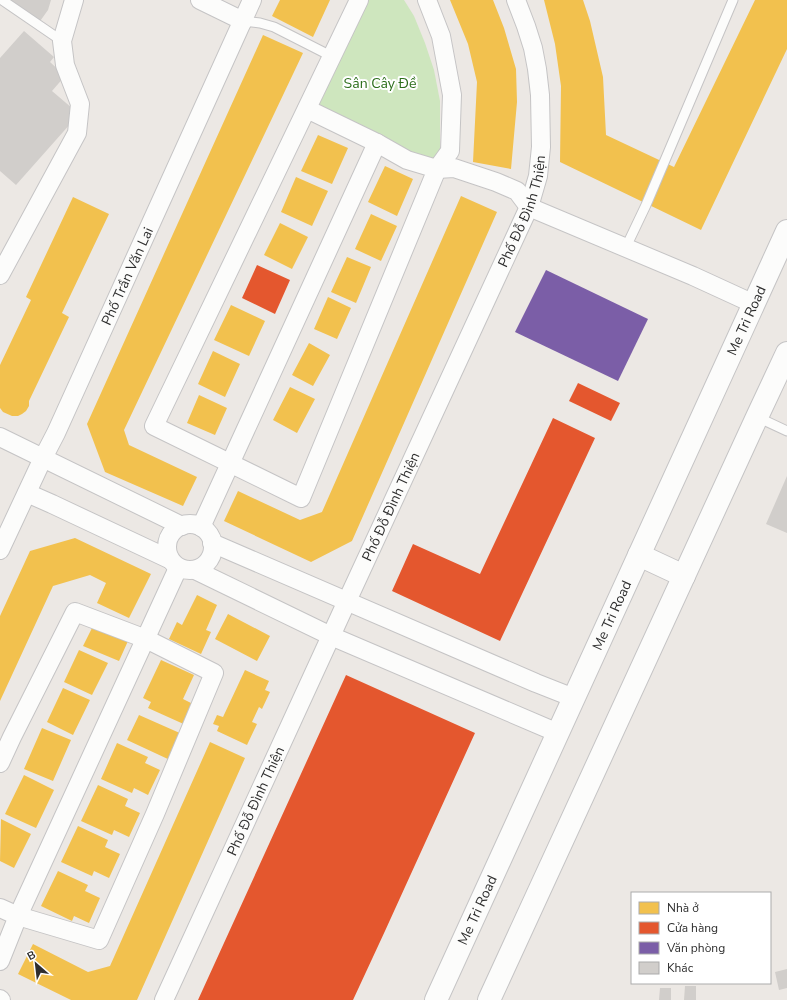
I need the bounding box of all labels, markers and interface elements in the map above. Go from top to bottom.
park label: Sân Cây Đề [344,74,416,93]
street label: Phố Đỗ Đình Thiện [494,154,550,270]
street label: Phố Trần Văn Lai [97,224,158,328]
street label: Me Tri Road [722,283,771,359]
street label: Phố Đỗ Đình Thiện [358,449,424,564]
street label: Me Tri Road [588,577,636,653]
street label: Phố Đỗ Đình Thiện [222,743,289,859]
street label: Me Tri Road [453,872,502,948]
legend [631,892,771,984]
text: Nhà ở [667,900,699,916]
text: Cửa hàng [667,920,718,936]
text: Văn phòng [666,940,725,956]
north arrow [16,944,56,984]
text: B [25,947,38,964]
text: Khác [667,960,694,976]

